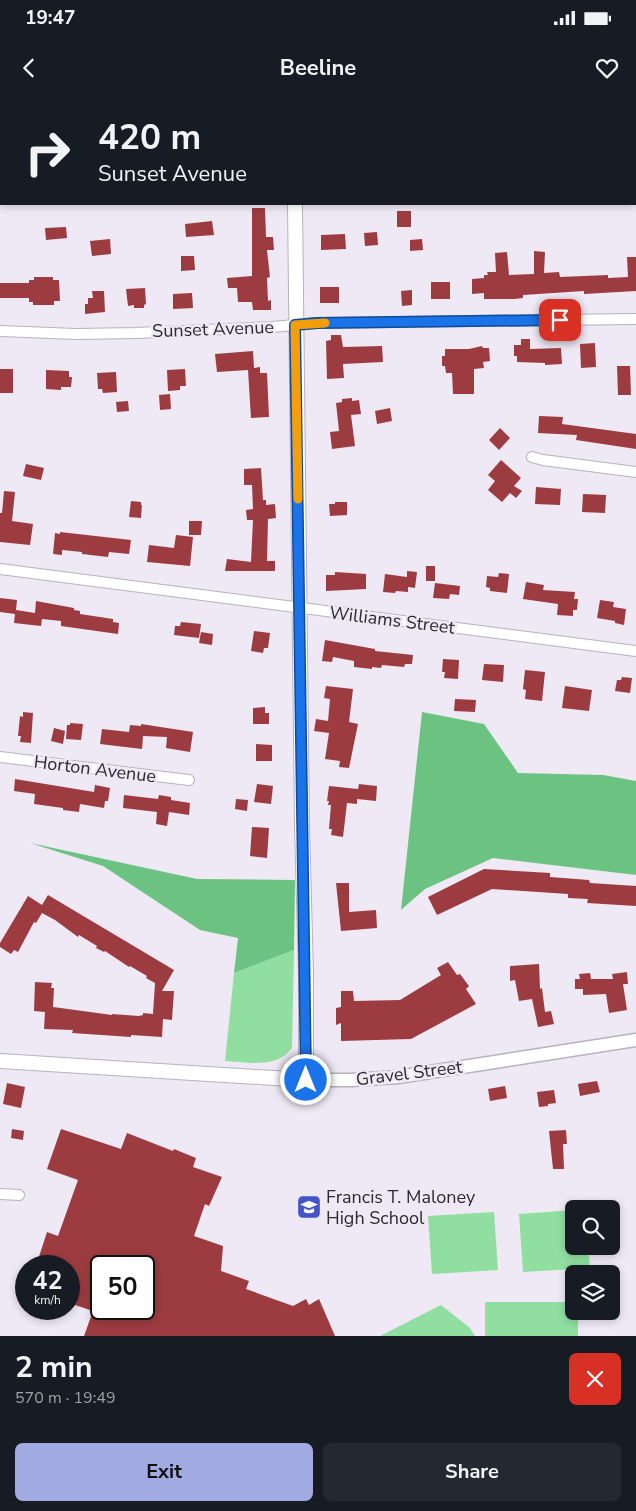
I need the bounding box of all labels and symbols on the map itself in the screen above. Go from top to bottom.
pin [539,299,581,341]
street label: Sunset Avenue [152,315,274,343]
street label: Williams Street [328,600,457,640]
street label: Horton Avenue [33,750,157,788]
position arrow [279,1053,331,1105]
street label: Gravel Street [355,1055,464,1091]
place label: Francis T. Maloney High School [326,1185,476,1230]
school or university icon: Francis T. Maloney High School [296,1194,322,1220]
speed limit sign: 50 [90,1255,155,1320]

